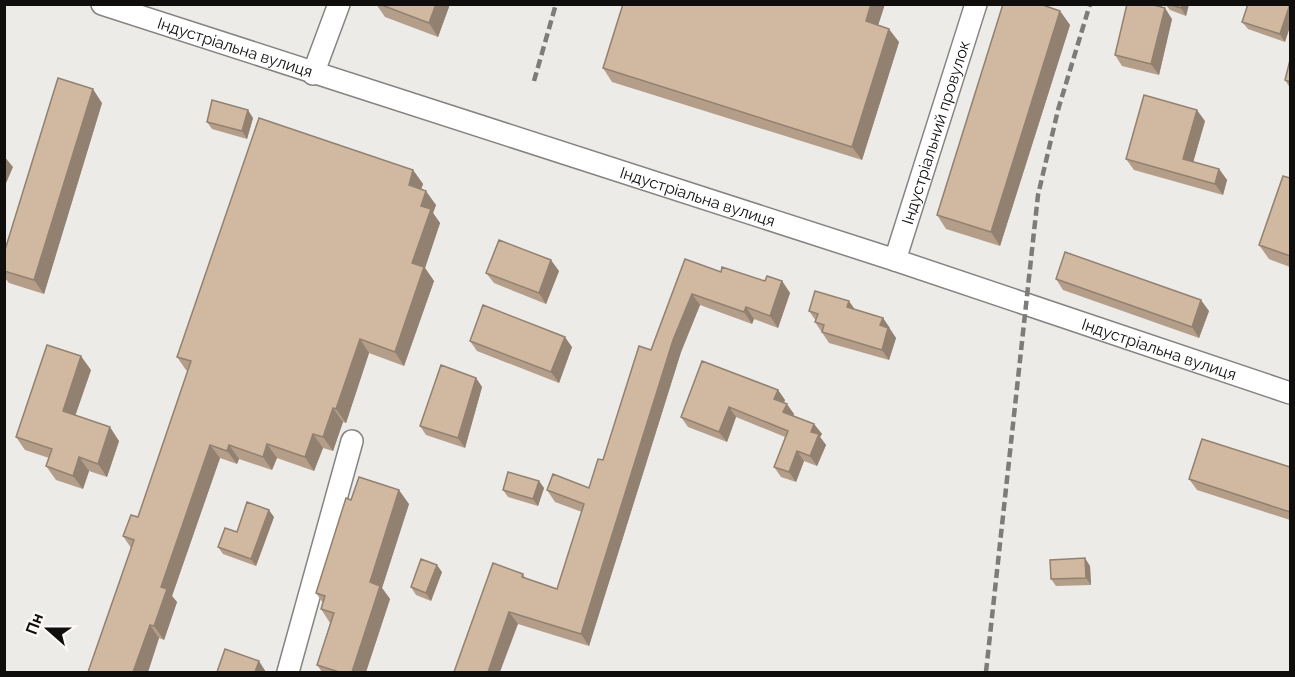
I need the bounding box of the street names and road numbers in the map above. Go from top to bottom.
street label: Індустріальна вулиця [155,13,315,81]
street label: Індустріальний провулок [897,38,973,226]
street label: Індустріальна вулиця [618,162,778,230]
street label: Індустріальна вулиця [1079,314,1239,384]

